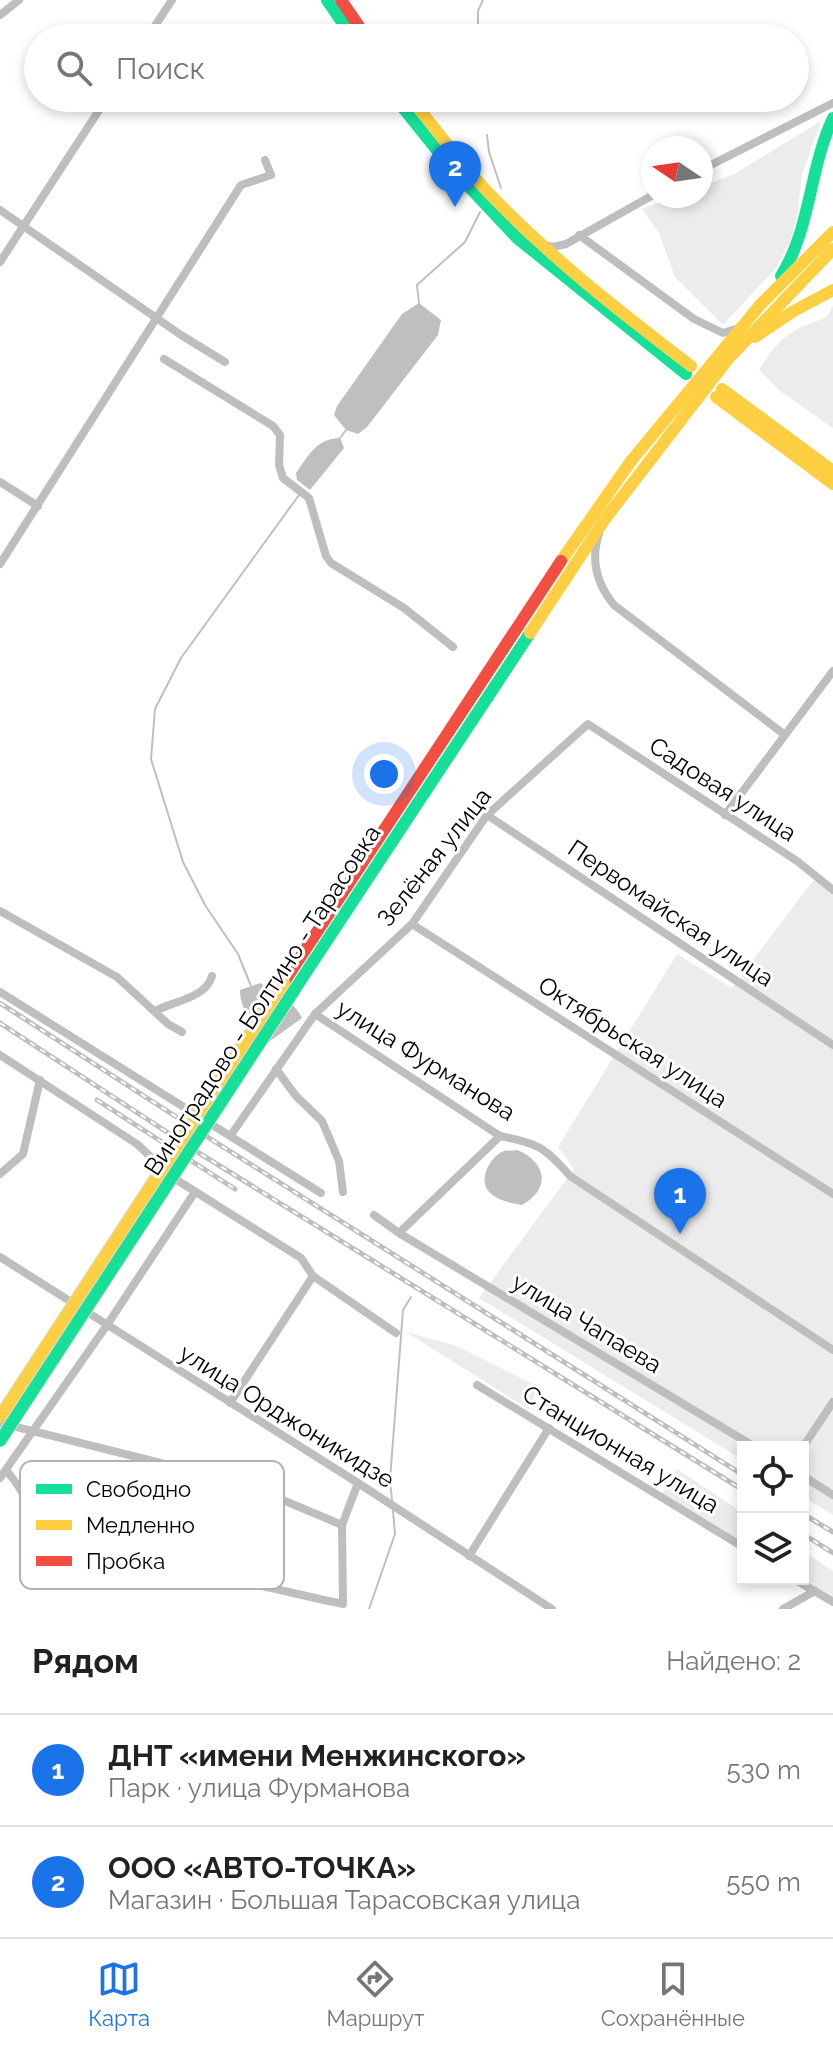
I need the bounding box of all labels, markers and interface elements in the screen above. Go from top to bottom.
search box [24,24,809,112]
icon: search [52,46,96,90]
text: Поиск [116,51,205,86]
north arrow [641,136,713,208]
pin: 2 [429,141,481,207]
street label: Садовая улица [644,731,802,847]
your location [364,754,404,794]
street label: Зелёная улица [371,782,497,932]
street label: Виноградово - Болтино - Тарасовка [138,819,386,1181]
street label: Первомайская улица [563,833,779,993]
street label: Октябрьская улица [533,970,733,1114]
street label: улица Фурманова [331,993,521,1127]
pin: 1 [654,1168,706,1234]
street label: улица Чапаева [507,1267,667,1379]
street label: улица Орджоникидзе [174,1338,400,1494]
street label: Станционная улица [517,1379,725,1519]
map controls [737,1441,809,1585]
button: locate [737,1441,809,1513]
legend [20,1461,284,1589]
text: Свободно [86,1476,191,1502]
text: Медленно [86,1512,195,1538]
button: layers [737,1513,809,1585]
text: Пробка [86,1548,165,1574]
text: Рядом [32,1641,139,1681]
text: Найдено: 2 [666,1646,801,1676]
text: ДНТ «имени Менжинского» [108,1738,526,1773]
text: 1 [52,1755,64,1785]
text: 530 m [727,1755,801,1785]
text: Парк · улица Фурманова [108,1773,410,1803]
text: ООО «АВТО-ТОЧКА» [108,1850,416,1885]
text: 2 [51,1867,65,1897]
text: 550 m [726,1867,801,1897]
text: Магазин · Большая Тарасовская улица [108,1885,580,1915]
tab: Карта [88,1957,150,2031]
tab: Маршрут [326,1957,424,2031]
tab: Сохранённые [601,1957,745,2031]

